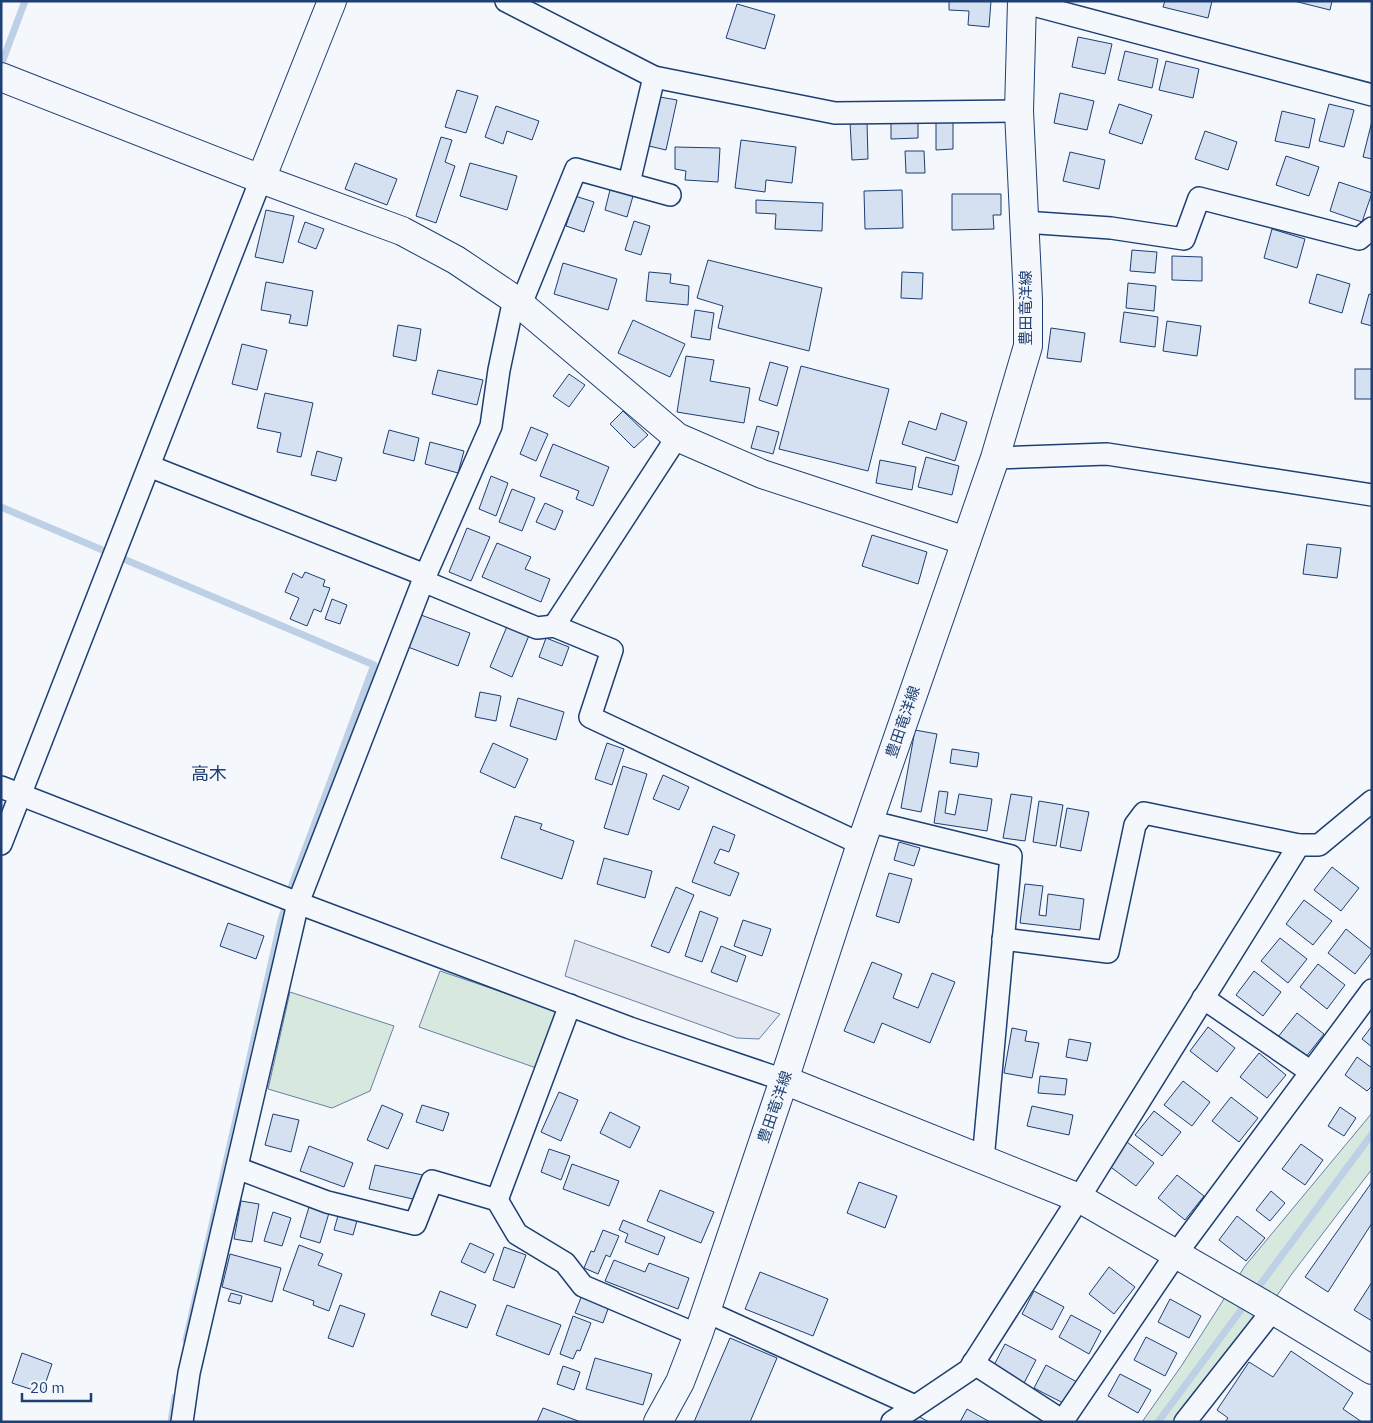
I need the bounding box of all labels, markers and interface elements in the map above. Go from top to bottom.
street label: 豊田竜洋線 [1016,270,1035,346]
street label: 豊田竜洋線 [881,683,924,760]
district label: 高木 [191,762,227,785]
street label: 豊田竜洋線 [753,1068,796,1145]
scale bar [22,1370,91,1402]
text: 20 m [30,1378,65,1397]

